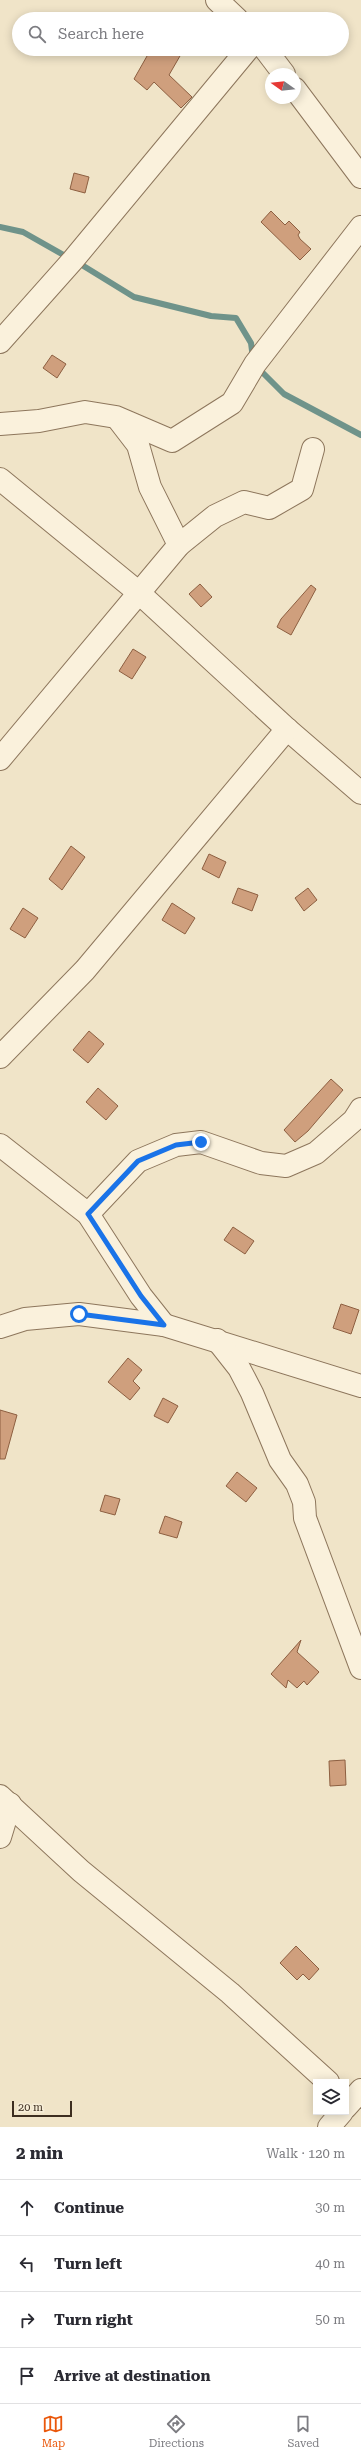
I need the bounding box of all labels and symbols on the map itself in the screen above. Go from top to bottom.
north arrow [265,68,301,104]
route end [192,1133,210,1151]
route start [70,1305,88,1323]
scale bar [12,2099,72,2118]

